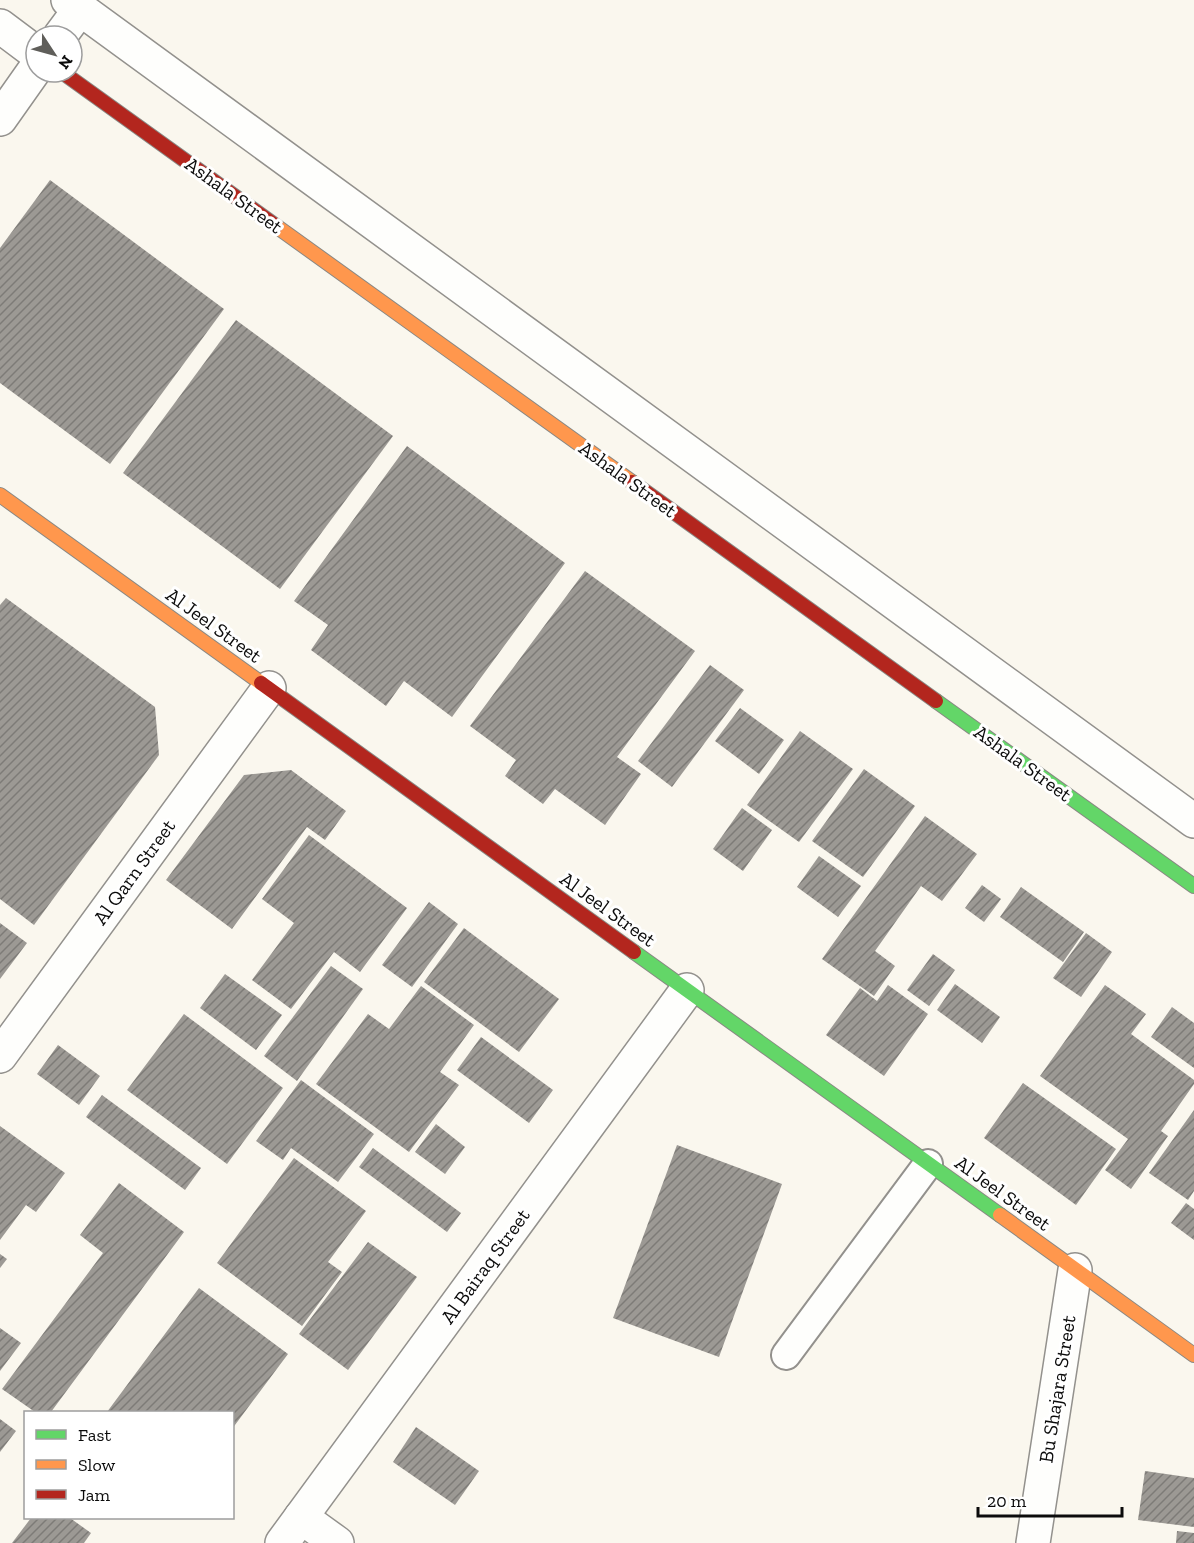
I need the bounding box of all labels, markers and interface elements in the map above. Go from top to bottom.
north arrow [24,24,84,84]
text: N [54,52,77,73]
street label: Ashala Street [181,152,288,239]
street label: Ashala Street [575,436,682,523]
street label: Al Jeel Street [161,582,267,668]
street label: Ashala Street [970,720,1077,807]
street label: Al Qarn Street [88,814,181,929]
street label: Al Jeel Street [555,866,661,952]
street label: Al Jeel Street [950,1150,1056,1236]
street label: Al Bairaq Street [435,1203,535,1328]
street label: Bu Shajara Street [1033,1313,1081,1465]
legend [24,1411,234,1519]
text: Fast [78,1424,111,1446]
text: Slow [78,1454,115,1476]
scale bar [978,1480,1122,1518]
text: Jam [78,1484,110,1506]
text: 20 m [987,1490,1027,1512]

